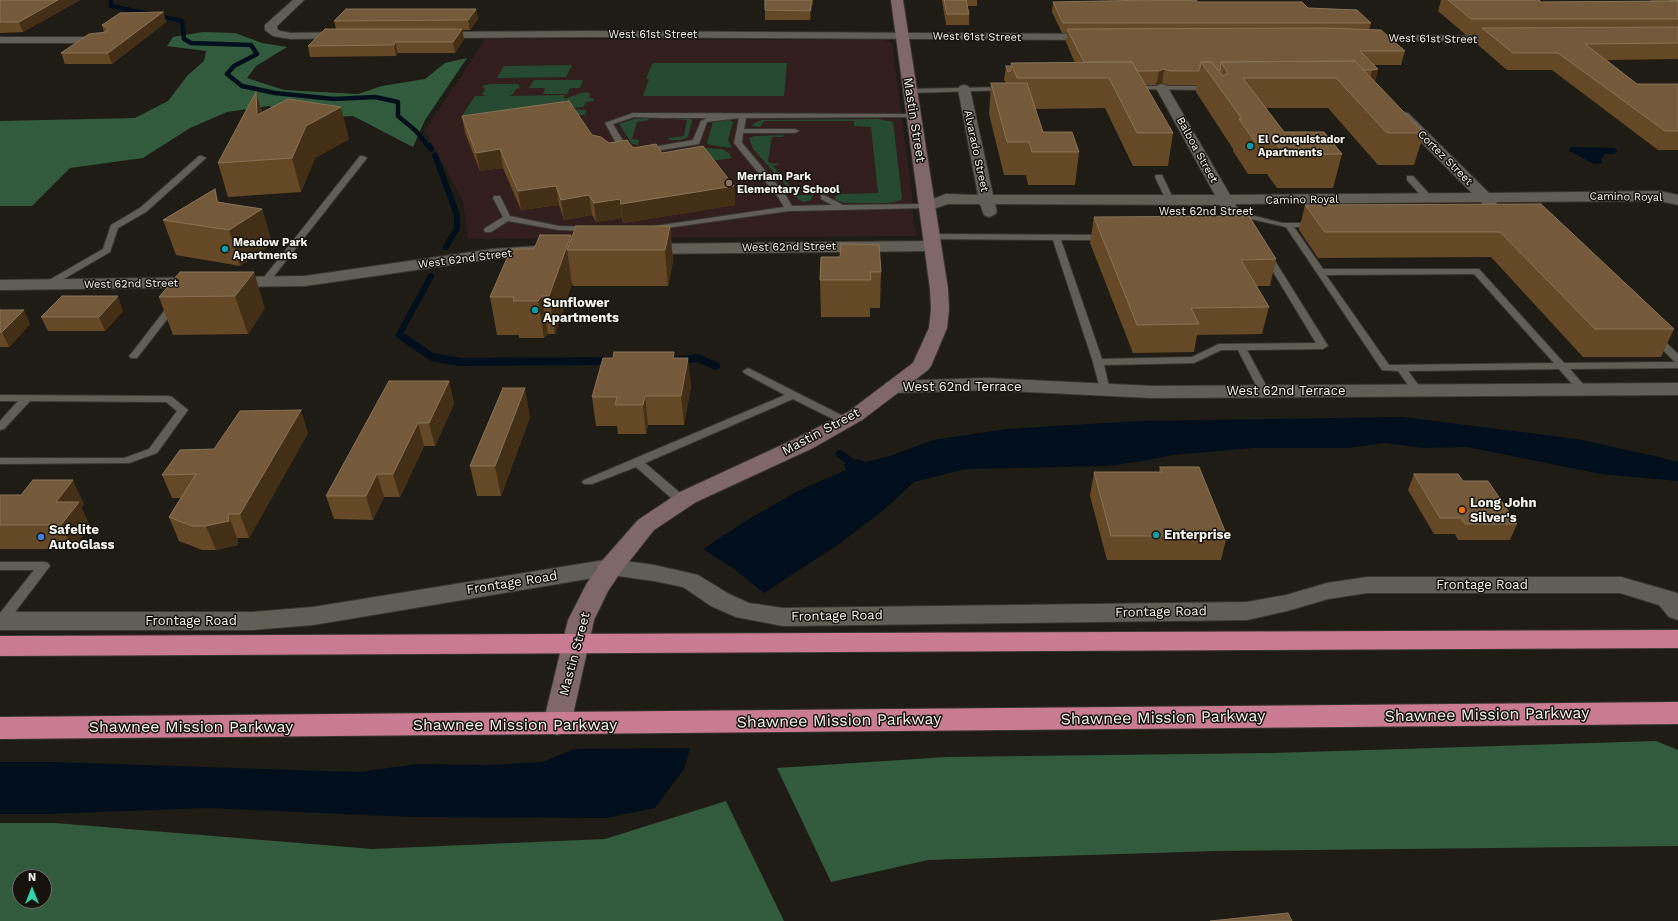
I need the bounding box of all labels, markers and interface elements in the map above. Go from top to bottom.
street label: West 61st Street [609,28,697,42]
street label: West 61st Street [932,30,1022,44]
street label: West 61st Street [1388,32,1478,46]
street label: Mastin Street [900,76,928,164]
street label: Alvarado Street [961,109,991,193]
street label: Balboa Street [1173,115,1221,185]
street label: Cortez Street [1415,128,1475,188]
place label: El Conquistador Apartments [1258,133,1345,159]
marker: El Conquistador Apartments [1245,141,1255,151]
place label: Merriam Park Elementary School [737,170,840,196]
marker: Merriam Park Elementary School [724,178,734,188]
street label: Camino Royal [1589,190,1663,204]
street label: Camino Royal [1265,193,1339,207]
street label: West 62nd Street [1159,205,1253,219]
place label: Meadow Park Apartments [233,236,307,262]
street label: West 62nd Street [742,240,836,254]
marker: Meadow Park Apartments [220,244,230,254]
street label: West 62nd Street [417,247,513,271]
street label: West 62nd Street [84,277,178,291]
place label: Sunflower Apartments [543,295,619,326]
marker: Sunflower Apartments [530,305,540,315]
street label: West 62nd Terrace [903,379,1021,395]
street label: West 62nd Terrace [1227,383,1345,399]
street label: Mastin Street [779,405,863,459]
place label: Long John Silver's [1470,495,1536,526]
marker: Long John Silver's [1457,505,1467,515]
place label: Safelite AutoGlass [49,522,114,553]
place label: Enterprise [1164,527,1231,543]
marker: Enterprise [1151,530,1161,540]
marker: Safelite AutoGlass [36,532,46,542]
street label: Frontage Road [466,568,558,598]
street label: Frontage Road [1436,577,1528,593]
street label: Frontage Road [1115,603,1207,621]
street label: Frontage Road [791,607,883,625]
street label: Mastin Street [556,611,594,697]
street label: Frontage Road [145,613,237,629]
street label: Shawnee Mission Parkway [1384,704,1590,726]
street label: Shawnee Mission Parkway [1060,707,1266,729]
street label: Shawnee Mission Parkway [736,710,942,732]
street label: Shawnee Mission Parkway [413,715,617,735]
street label: Shawnee Mission Parkway [89,717,293,737]
north arrow [12,869,52,909]
text: N [28,871,36,884]

